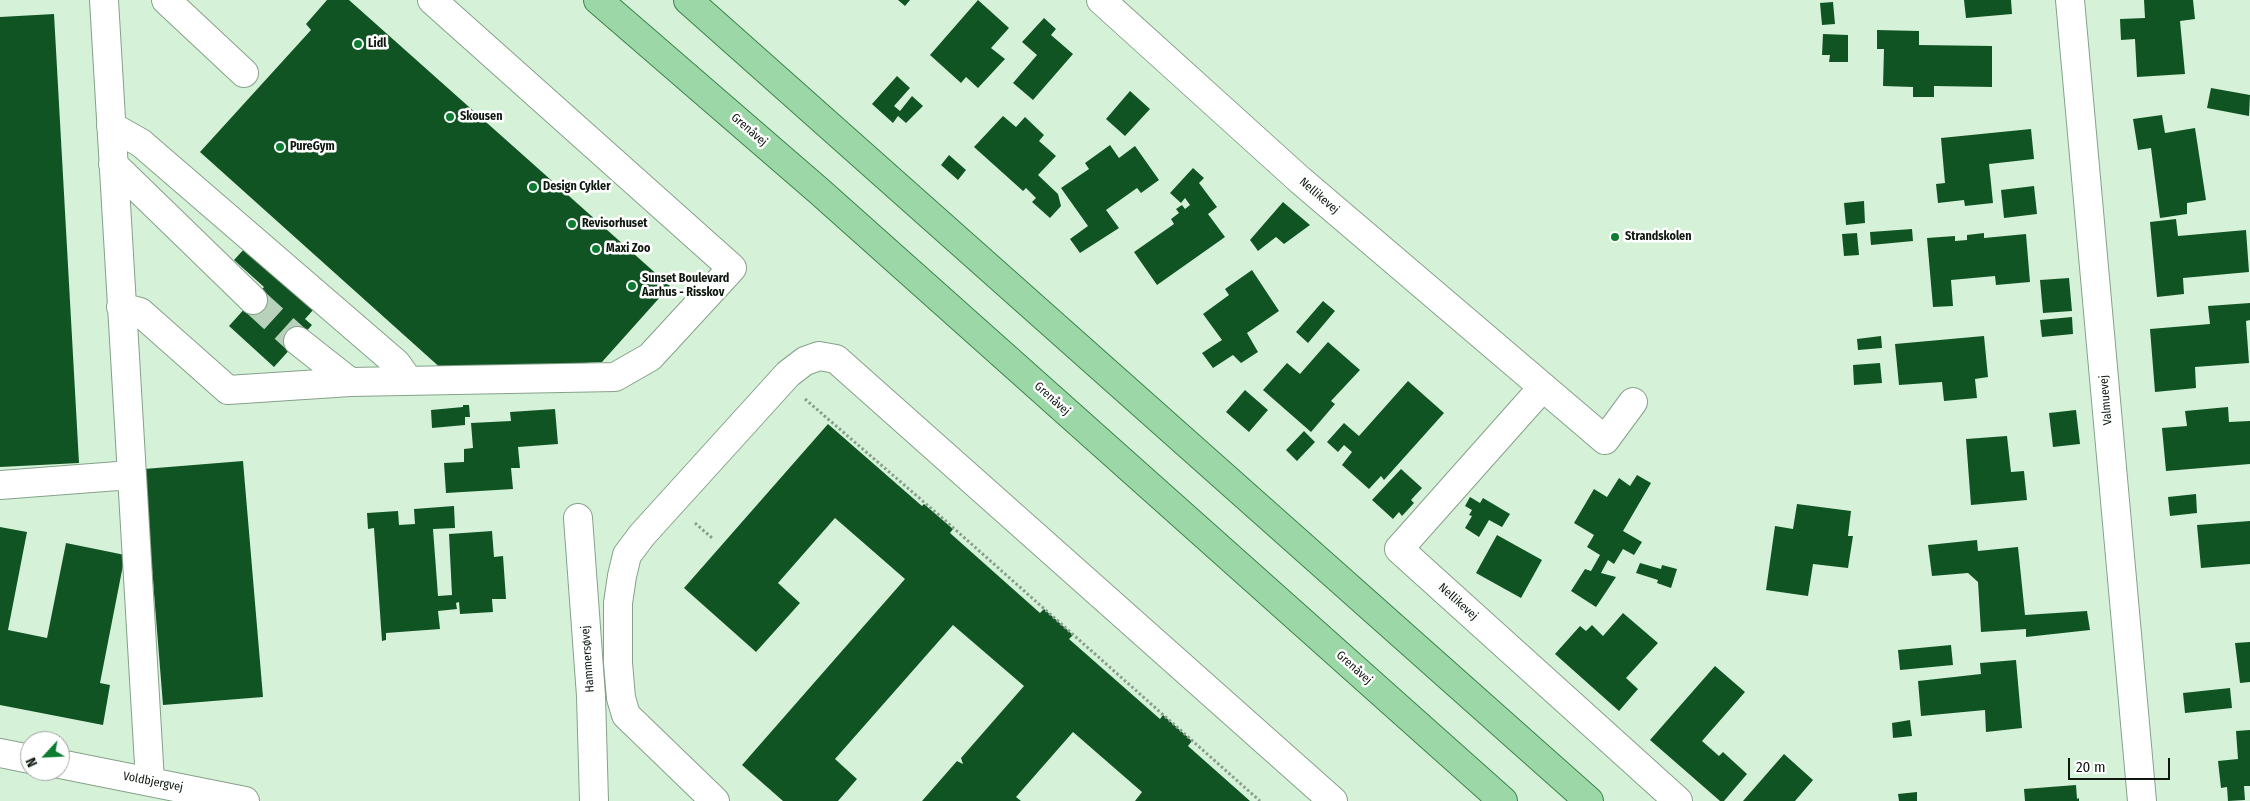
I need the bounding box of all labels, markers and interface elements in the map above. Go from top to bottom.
place label: Lidl [368,37,387,51]
marker: Lidl [352,38,364,50]
place label: Skousen [460,110,502,124]
street label: Grenåvej [728,110,770,150]
marker: Skousen [444,111,456,123]
place label: PureGym [290,140,335,154]
marker: PureGym [274,141,286,153]
street label: Nellikevej [1296,175,1342,217]
place label: Design Cykler [543,180,611,194]
marker: Design Cykler [527,181,539,193]
place label: Revisorhuset [582,217,647,231]
marker: Revisorhuset [566,218,578,230]
place label: Strandskolen [1625,230,1691,244]
marker: Strandskolen [1609,231,1621,243]
place label: Maxi Zoo [606,242,650,256]
marker: Maxi Zoo [590,243,602,255]
place label: Sunset Boulevard Aarhus - Risskov [642,272,729,300]
marker: Sunset Boulevard Aarhus - Risskov [626,280,638,292]
street label: Valmuevej [2097,374,2115,426]
street label: Grenåvej [1031,379,1073,419]
street label: Nellikevej [1435,581,1481,623]
street label: Hammersøvej [578,625,598,693]
street label: Grenåvej [1333,648,1375,688]
north arrow [20,731,70,781]
scale bar [2070,748,2172,780]
text: N [22,755,41,770]
text: 20 m [2076,758,2106,776]
street label: Voldbjergvej [122,769,184,795]

